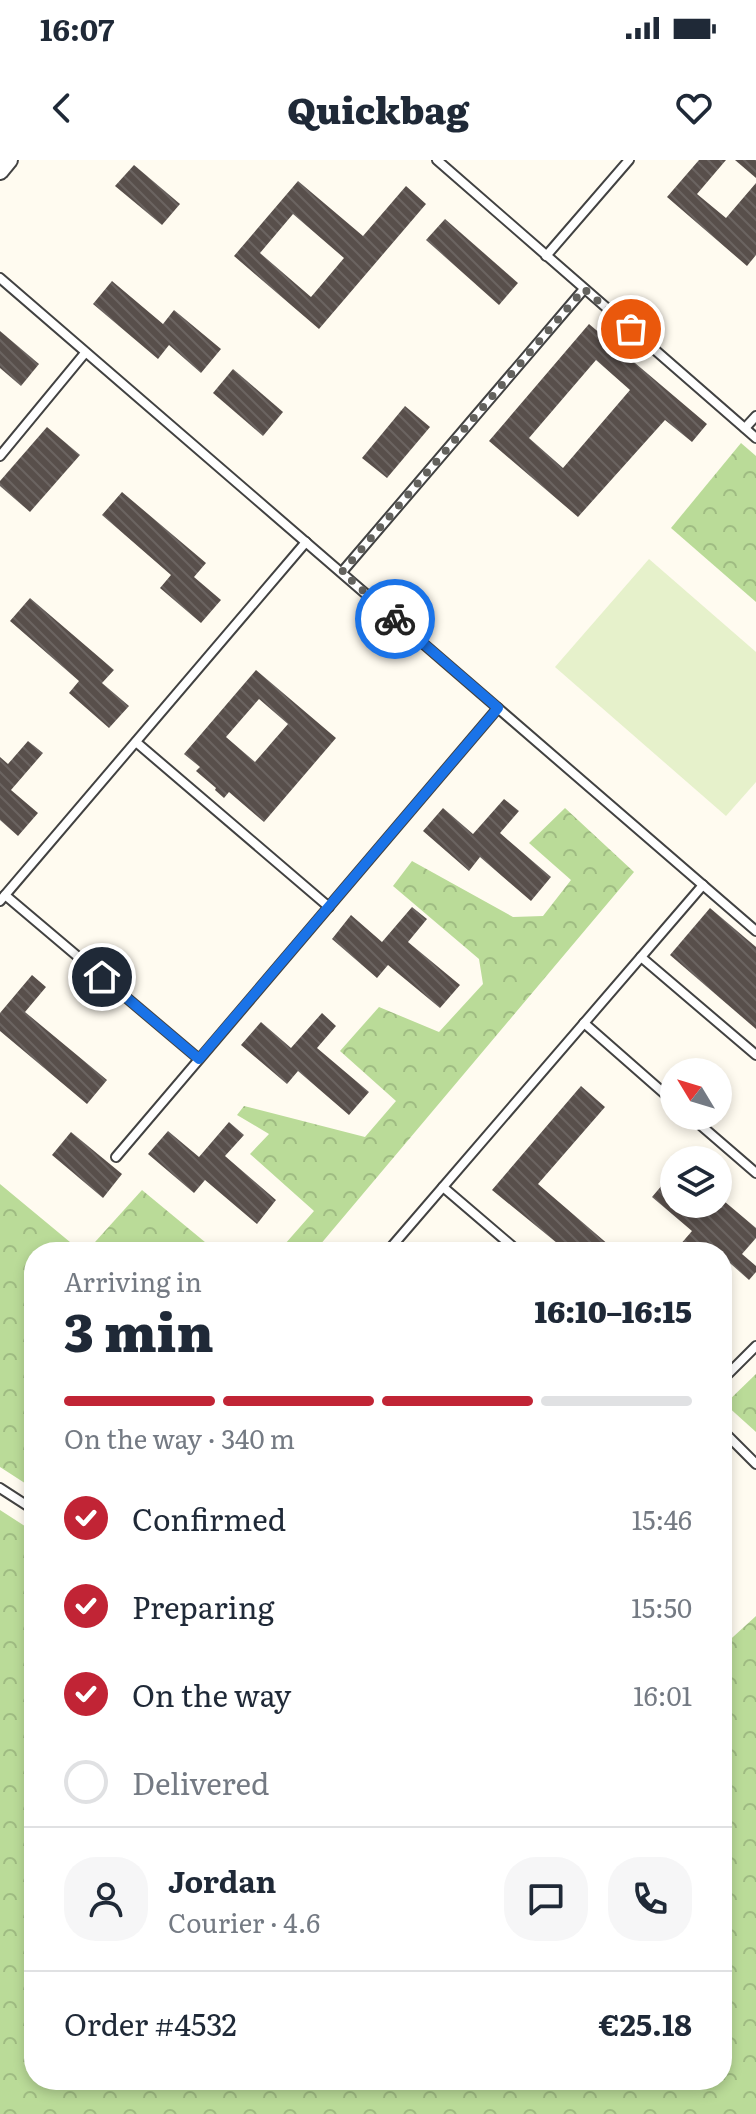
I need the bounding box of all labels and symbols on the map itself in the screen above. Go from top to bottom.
pin [597,295,665,363]
courier [355,579,435,659]
pin [68,943,136,1011]
north arrow [660,1058,732,1130]

